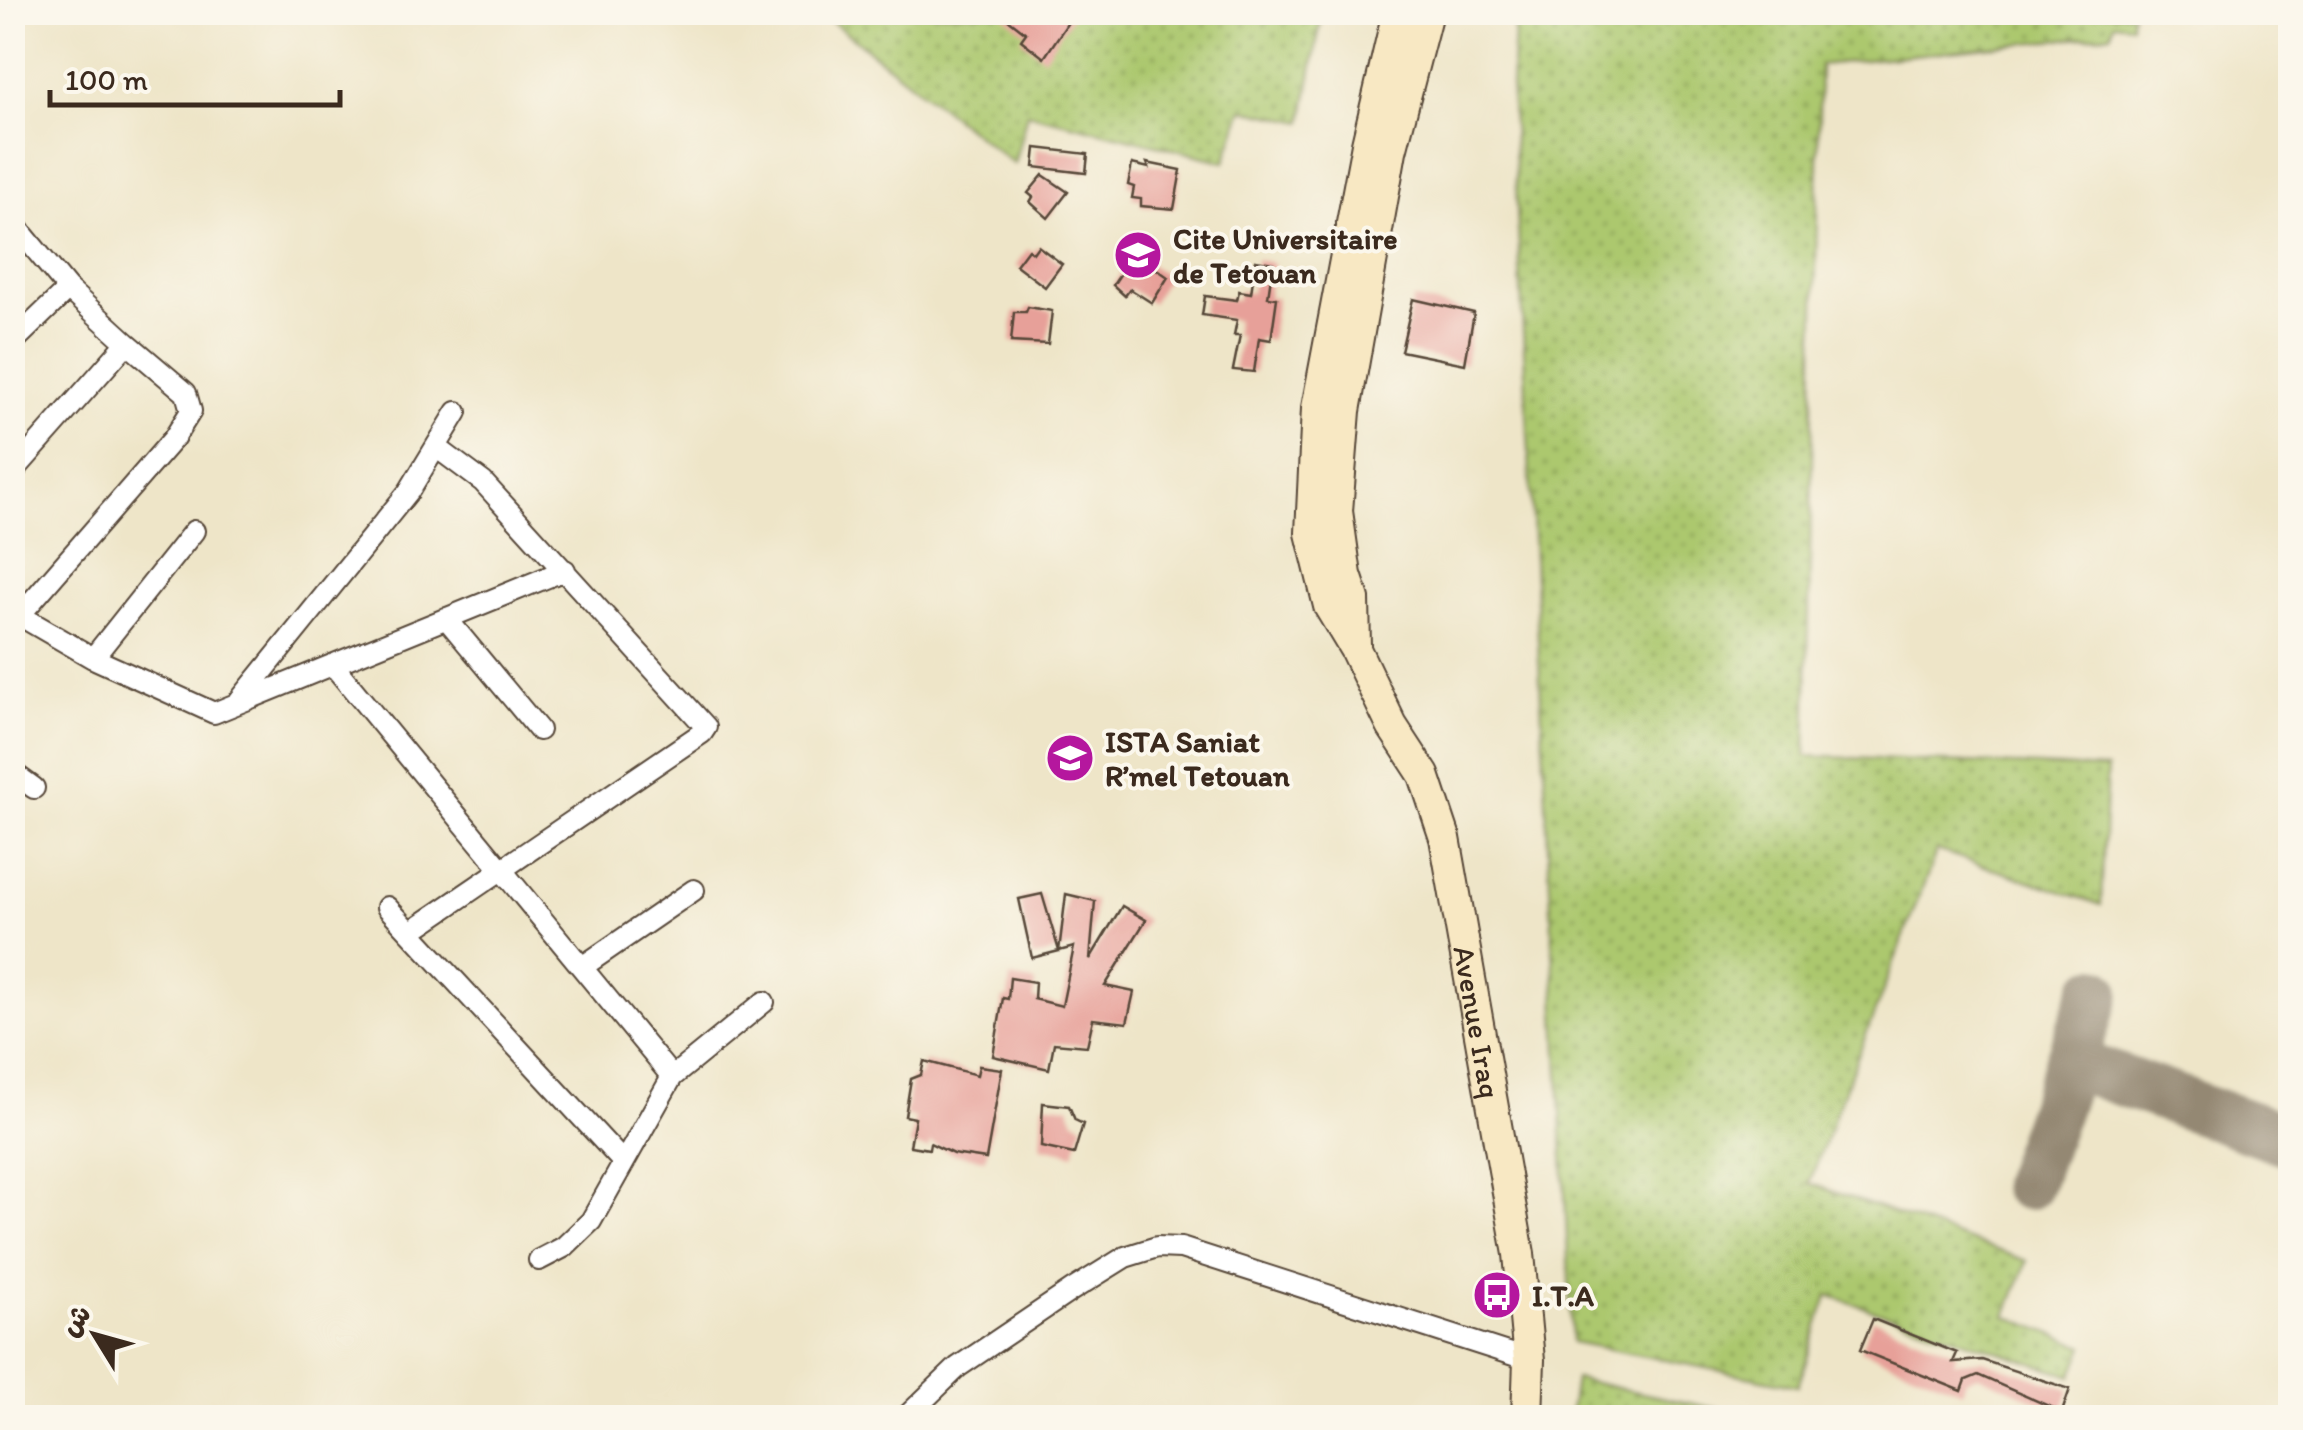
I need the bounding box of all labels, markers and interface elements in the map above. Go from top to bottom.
scale bar [50,45,340,107]
text: 100 m [65,61,148,98]
place label: Cite Universitaire de Tetouan [1173,220,1398,291]
school or university icon: Cite Universitaire de Tetouan [1112,229,1164,281]
place label: ISTA Saniat R’mel Tetouan [1105,723,1290,794]
school or university icon: ISTA Saniat R’mel Tetouan [1044,732,1096,784]
street label: Avenue Iraq [1446,942,1509,1101]
bus stop icon: I.T.A [1471,1269,1523,1321]
place label: I.T.A [1532,1277,1595,1314]
north arrow [45,1285,145,1385]
text: ش [52,1297,98,1342]

